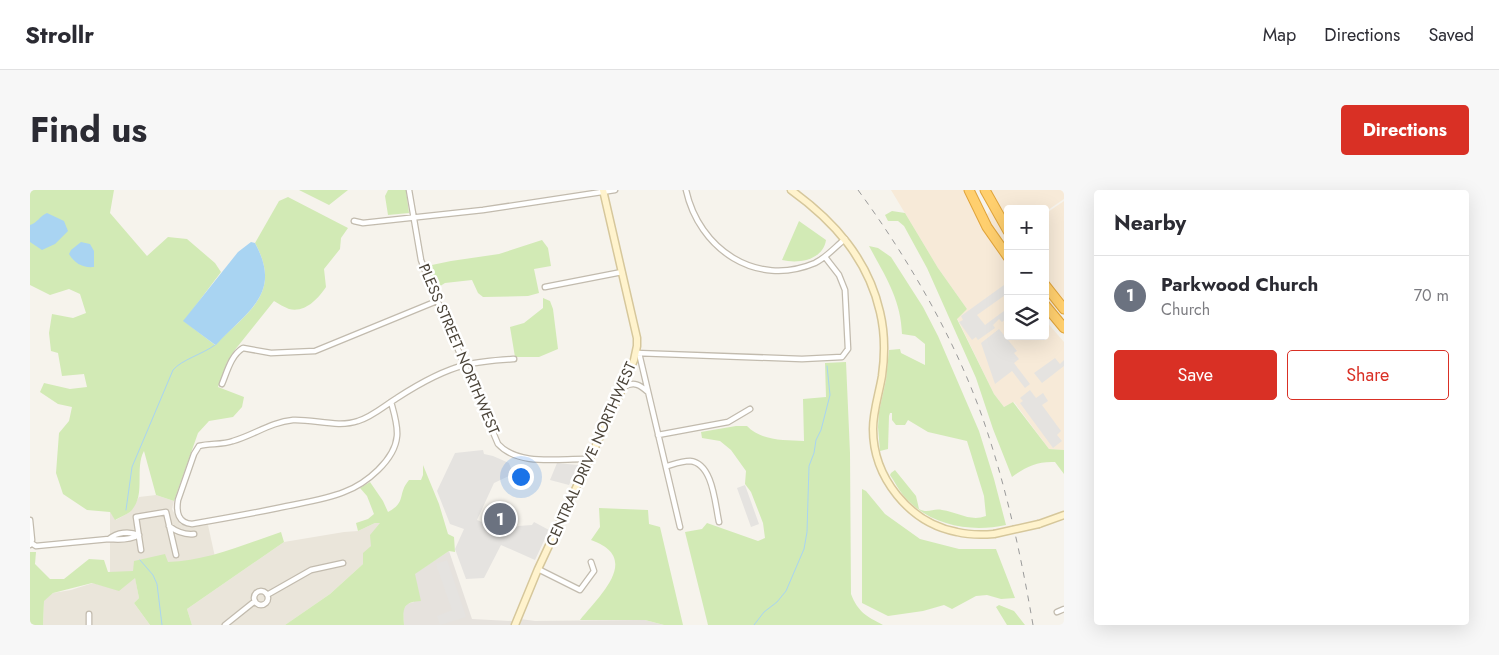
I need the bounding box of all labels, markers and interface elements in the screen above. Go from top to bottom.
text: Strollr [25,17,94,52]
text: Map [1263,22,1296,48]
text: Directions [1324,22,1400,48]
text: Saved [1428,22,1474,48]
text: Find us [30,105,147,155]
button: Directions [1341,105,1469,155]
map controls [1004,205,1049,340]
button: + [1004,205,1049,250]
text: Nearby [1114,208,1186,238]
button: − [1004,250,1049,295]
street label: PLESS STREET NORTHWEST [413,260,505,438]
text: Parkwood Church [1161,271,1318,298]
text: 1 [1126,284,1134,307]
text: 70 m [1414,284,1449,307]
button: layers [1004,295,1049,340]
text: Church [1161,298,1210,321]
button: Save [1114,350,1277,400]
button: Share [1287,350,1449,400]
street label: CENTRAL DRIVE NORTHWEST [540,358,642,550]
your location [508,464,534,490]
pin: 1 [484,500,516,538]

